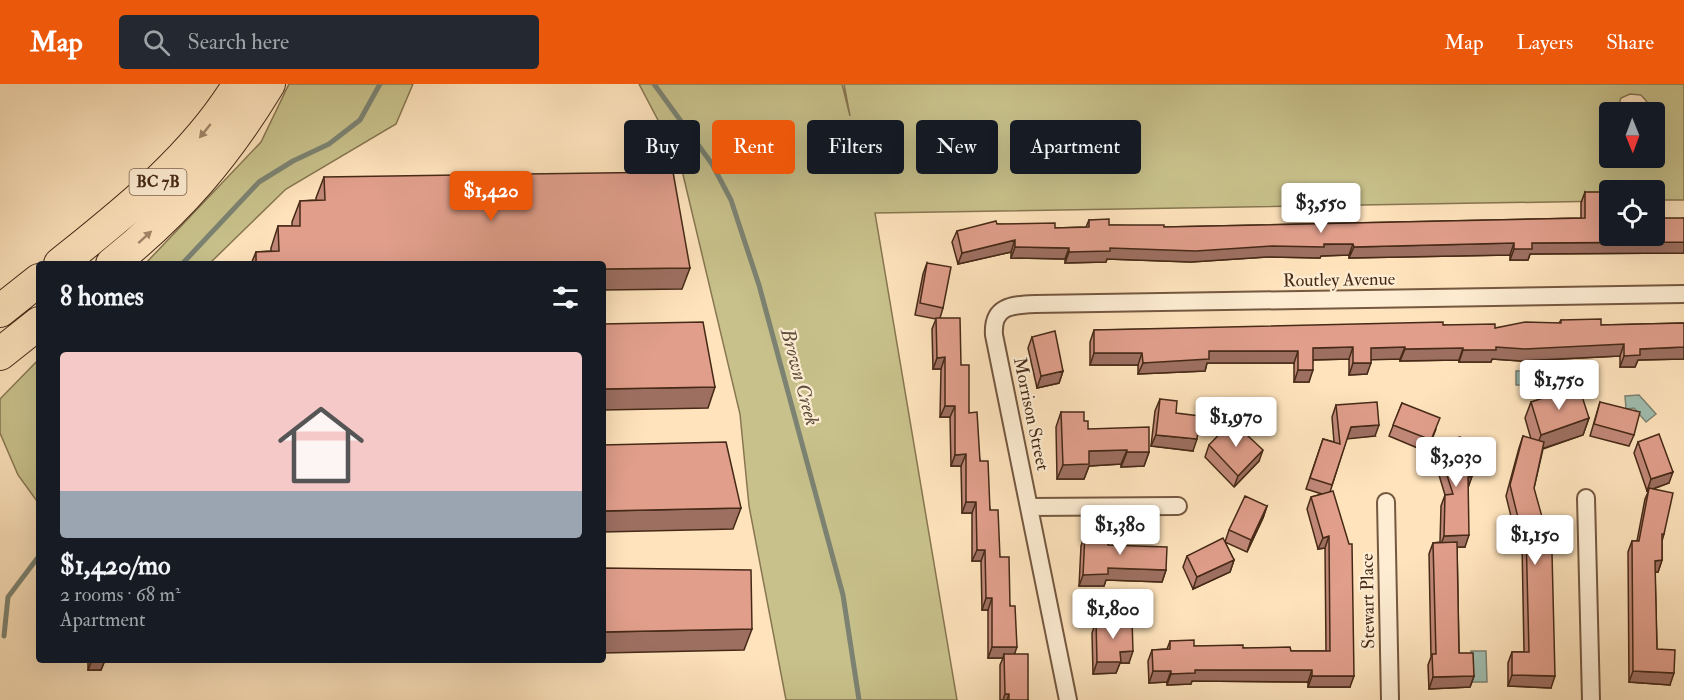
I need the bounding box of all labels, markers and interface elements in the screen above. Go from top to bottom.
search box [119,15,539,69]
text: Map [30,25,83,60]
icon: search [140,26,173,59]
text: Search here [188,28,289,56]
text: Map [1444,29,1484,56]
text: Layers [1517,29,1573,56]
text: Share [1606,29,1654,56]
north arrow [1599,102,1665,168]
map controls [1599,102,1665,246]
chip: Buy [624,120,700,174]
chip: Rent [712,120,795,174]
chip: Filters [807,120,904,174]
chip: New [916,120,998,174]
chip: Apartment [1010,120,1141,174]
one-way arrow [198,123,211,139]
road number: BC 7B [130,169,186,195]
pin: $1,420 [442,171,540,222]
text: $1,420 [464,178,518,203]
button: locate [1599,180,1665,246]
pin: $3,550 [1272,183,1370,234]
text: $3,550 [1295,190,1347,215]
one-way arrow [137,231,152,244]
street label: Routley Avenue [1283,268,1396,292]
text: 8 homes [60,281,144,313]
icon: filters [549,281,582,314]
water label: Brown Creek [775,325,825,428]
street label: Morrison Street [1008,355,1054,473]
pin: $1,750 [1510,360,1608,411]
text: $1,750 [1534,367,1584,392]
icon: home [267,391,375,499]
pin: $1,970 [1187,397,1285,448]
text: $1,970 [1210,404,1262,429]
pin: $3,030 [1407,437,1505,488]
text: $3,030 [1430,444,1482,469]
pin: $1,380 [1071,505,1169,556]
text: $1,380 [1095,512,1145,537]
pin: $1,150 [1486,515,1584,566]
text: $1,150 [1510,522,1560,547]
text: $1,420/mo [60,550,171,582]
street label: Stewart Place [1356,553,1380,649]
text: 2 rooms · 68 m² [60,582,181,607]
pin: $1,800 [1064,589,1162,640]
text: $1,800 [1086,596,1140,621]
text: Apartment [60,607,145,632]

